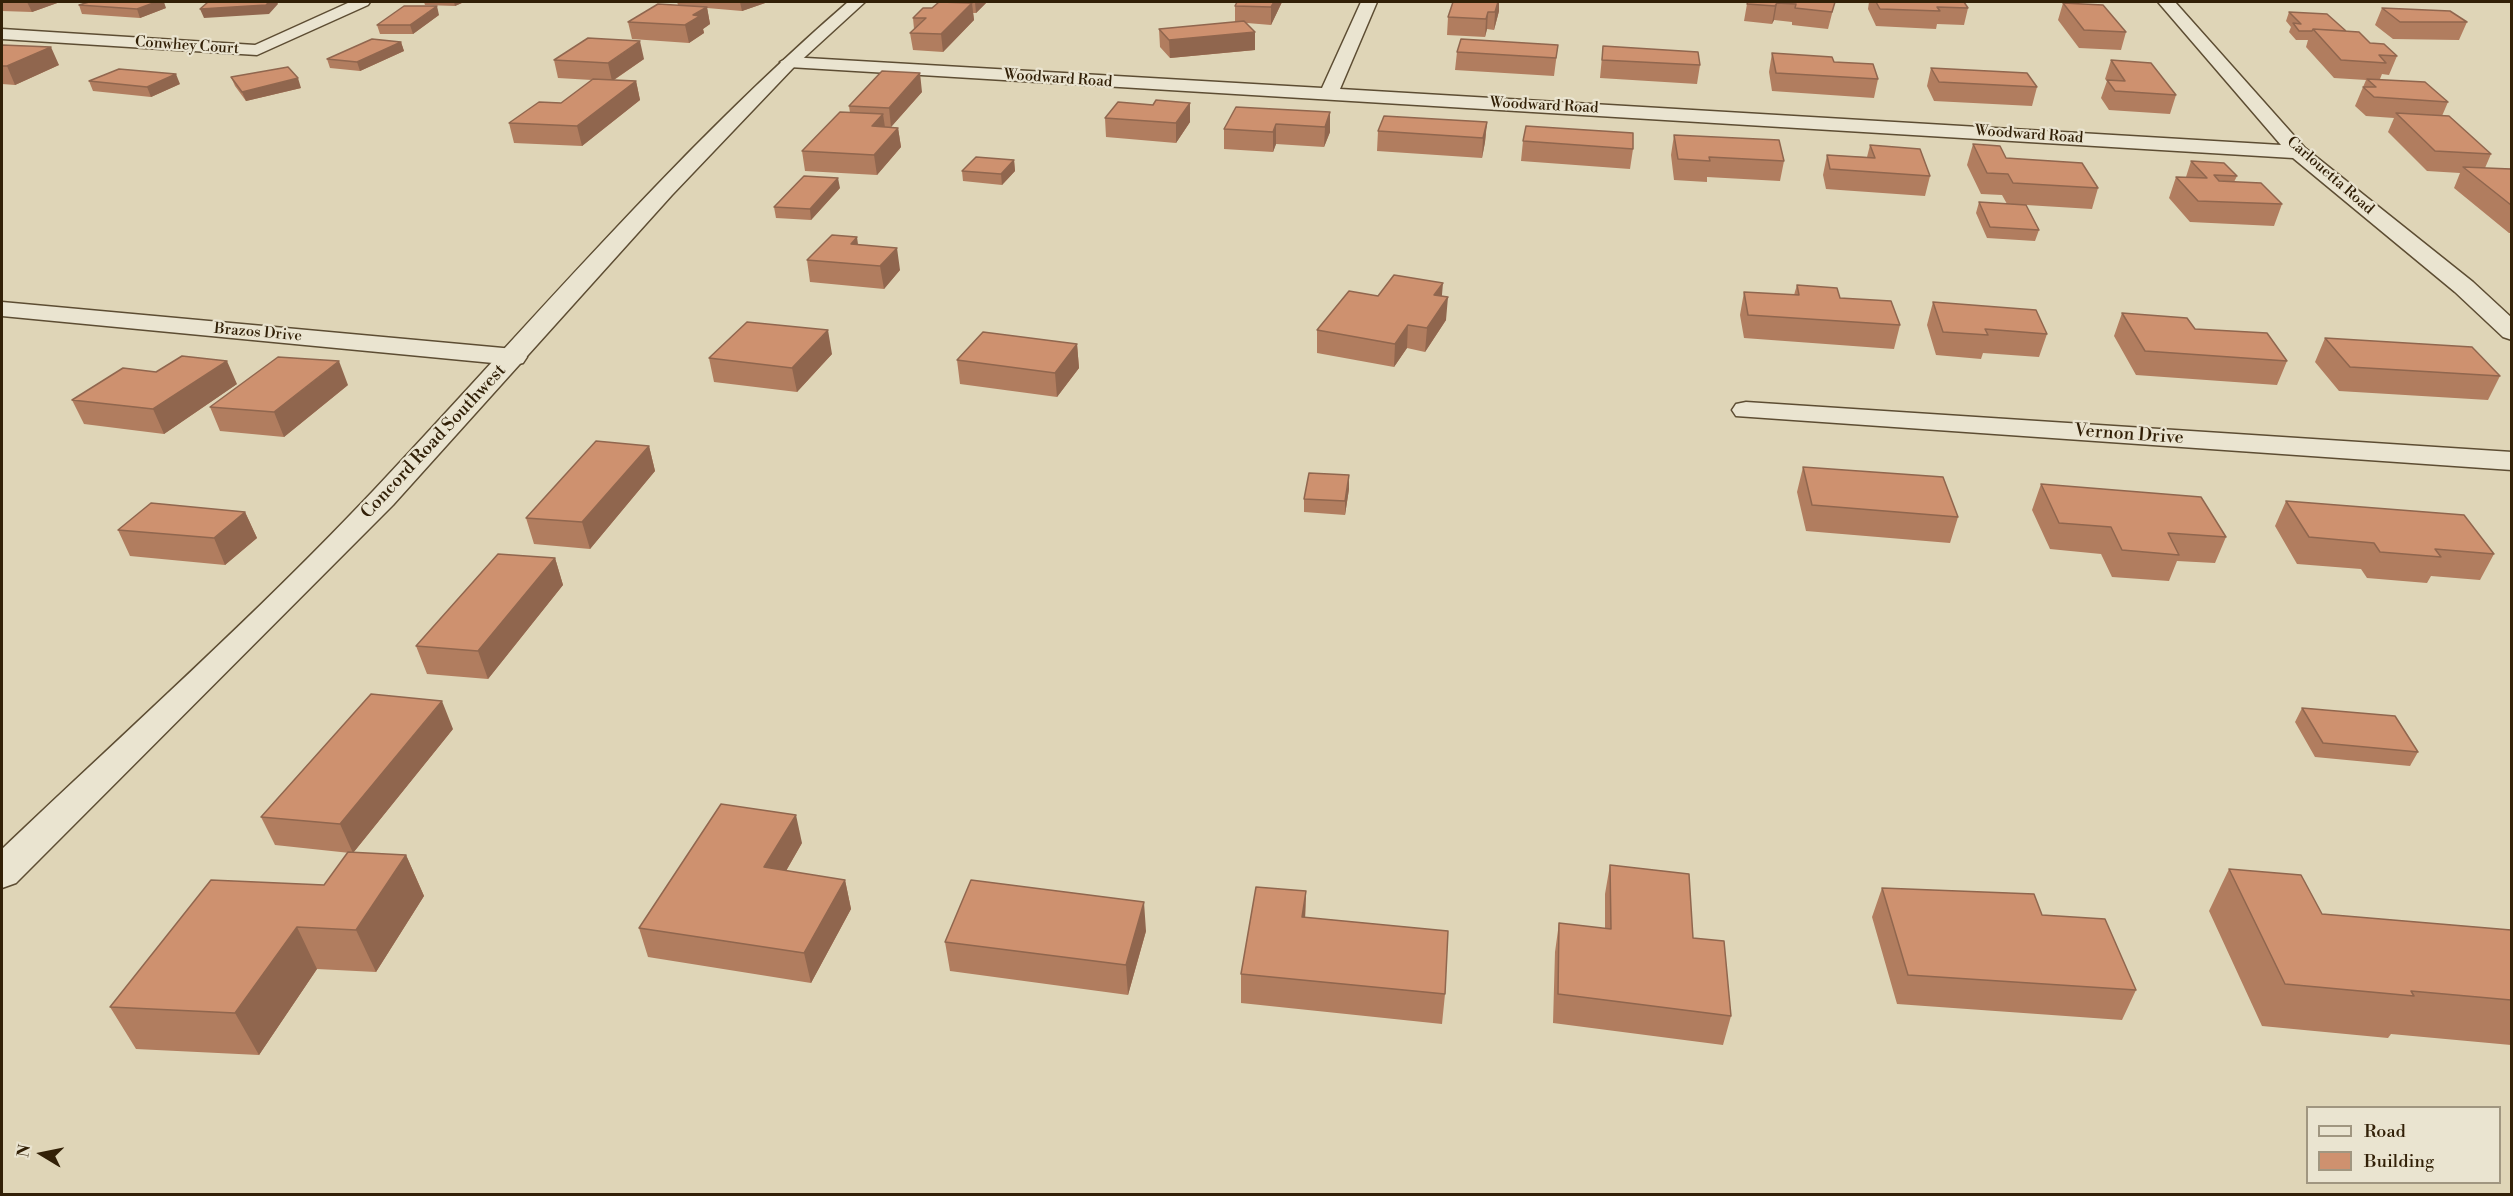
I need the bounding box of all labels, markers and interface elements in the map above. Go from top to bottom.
street label: Conwhey Court [134,33,240,59]
street label: Woodward Road [1003,66,1113,92]
street label: Woodward Road [1489,94,1599,118]
street label: Woodward Road [1974,122,2084,148]
street label: Carlouetta Road [2283,133,2377,219]
street label: Brazos Drive [213,320,303,346]
street label: Concord Road Southwest [357,360,511,524]
street label: Vernon Drive [2074,420,2184,450]
legend [2306,1106,2501,1184]
text: Road [2364,1120,2406,1143]
north arrow [12,1124,72,1184]
text: N [13,1143,35,1159]
text: Building [2364,1150,2434,1173]

